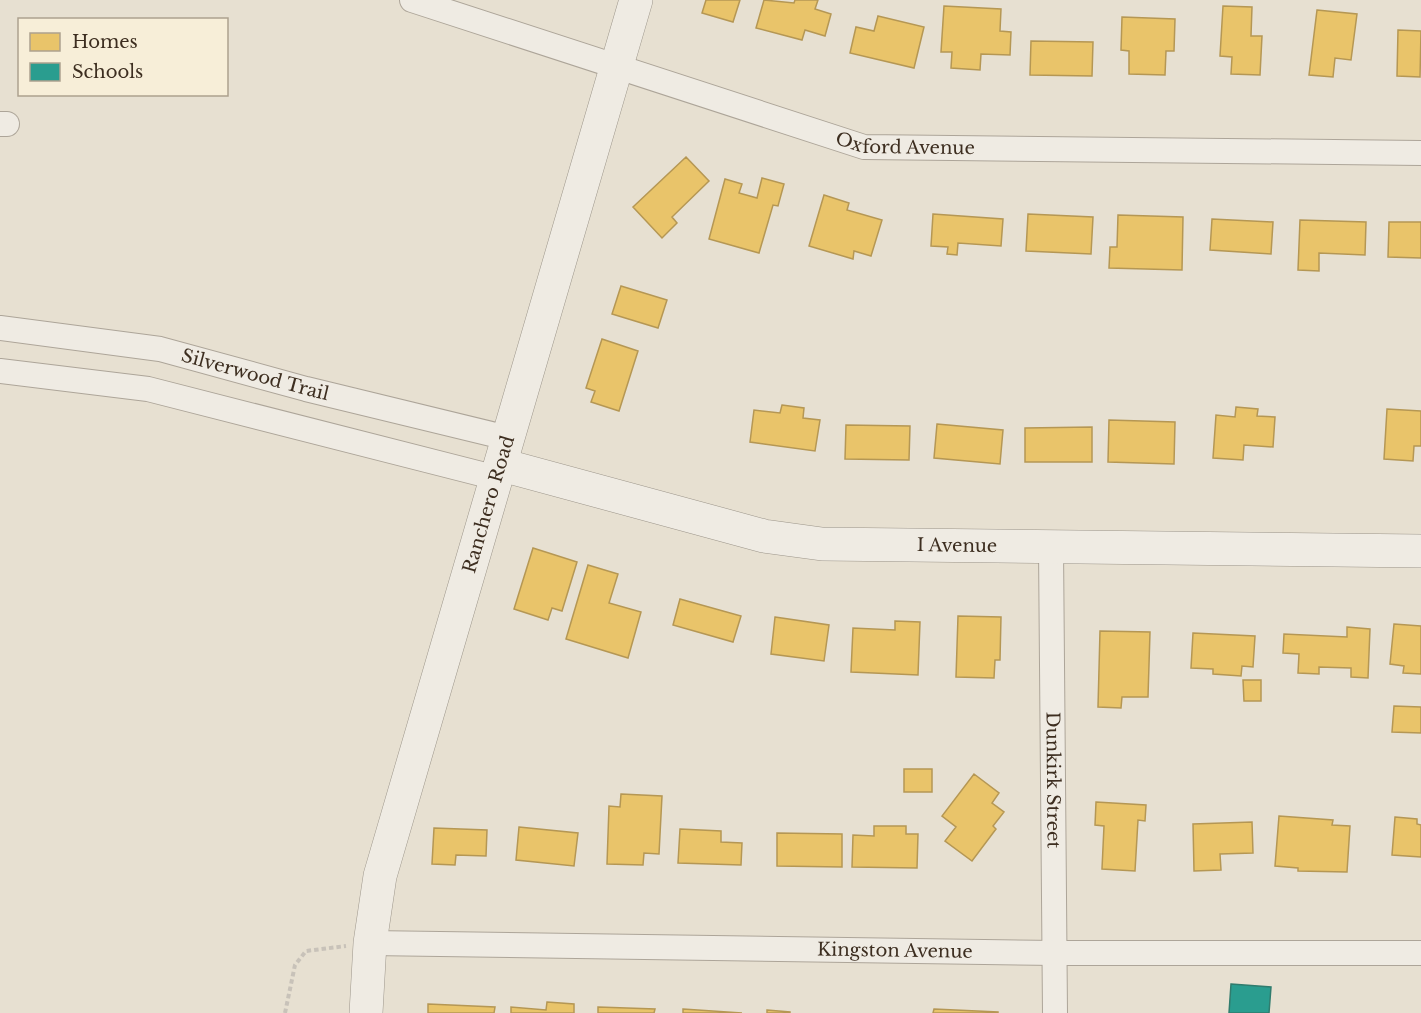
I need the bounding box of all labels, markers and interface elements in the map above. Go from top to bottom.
legend [18,18,228,96]
text: Homes [72,31,138,53]
text: Schools [72,61,143,83]
street label: Oxford Avenue [833,127,975,159]
street label: Silverwood Trail [179,344,331,405]
street label: Ranchero Road [458,433,519,576]
street label: I Avenue [917,534,997,557]
street label: Dunkirk Street [1041,712,1065,848]
street label: Kingston Avenue [817,939,973,963]

